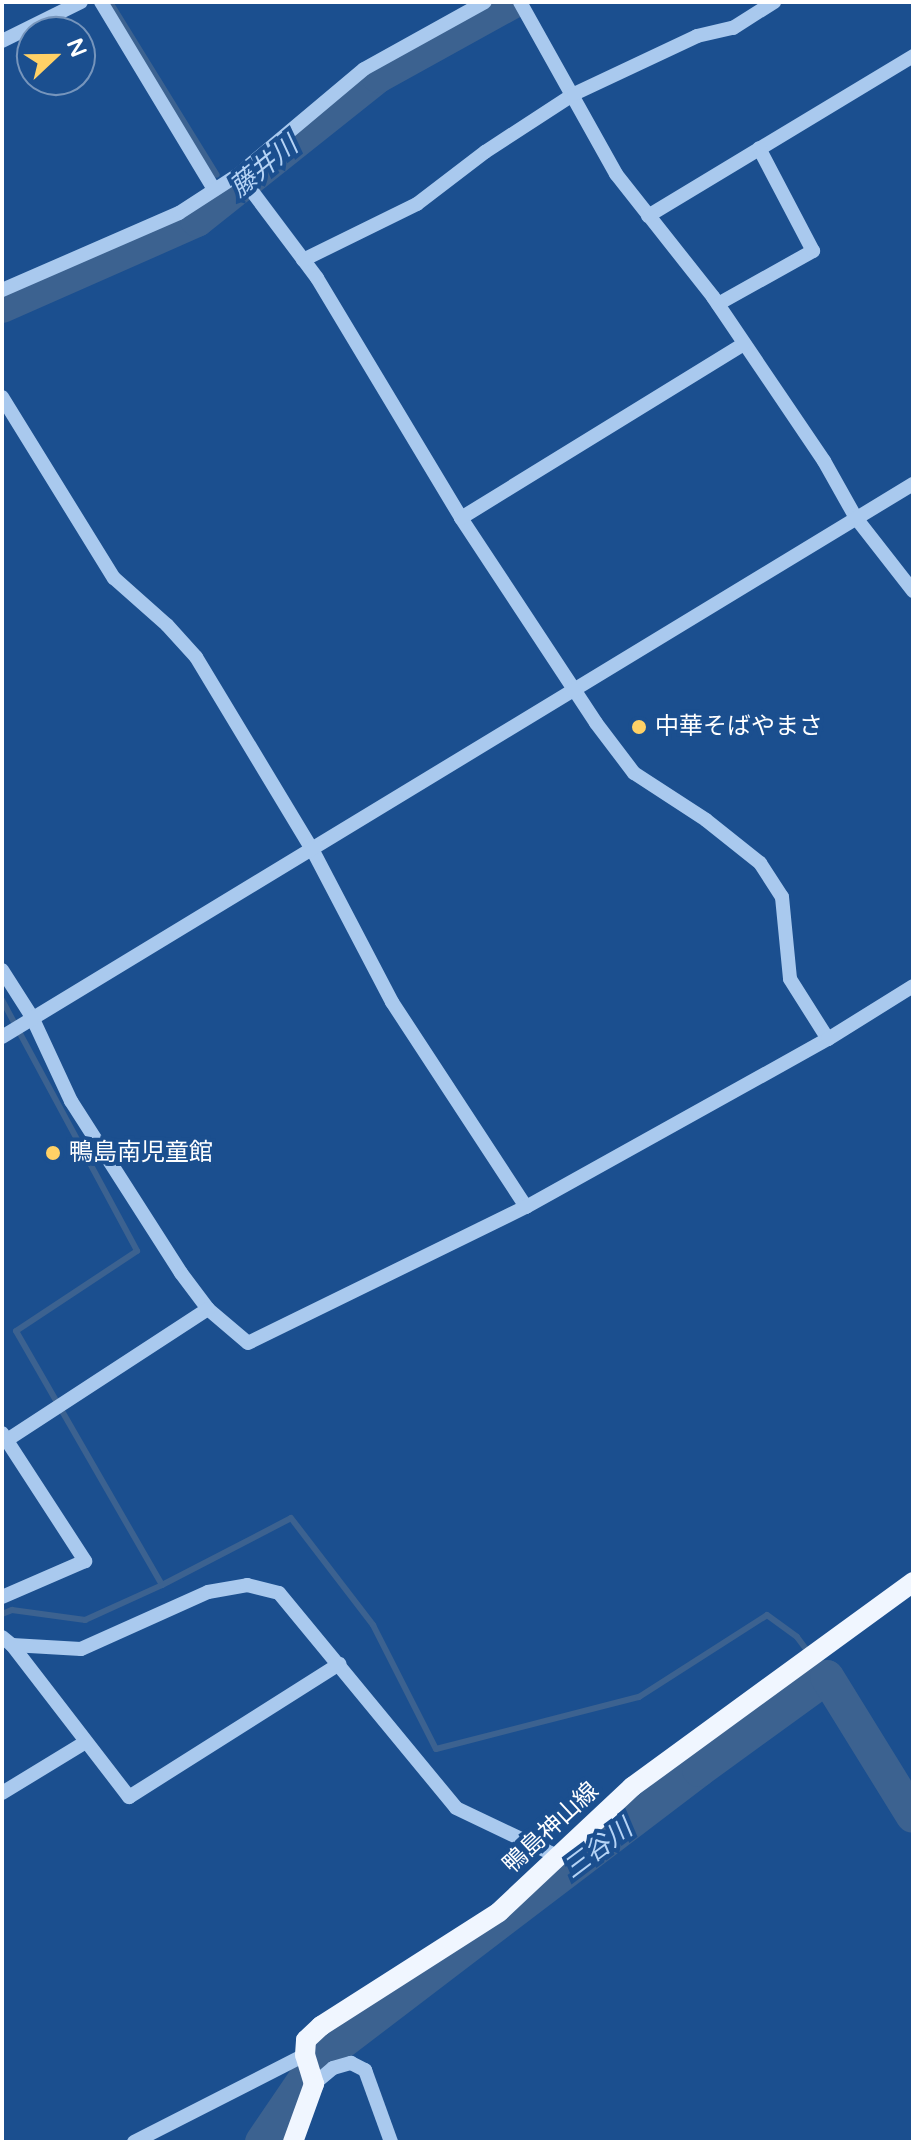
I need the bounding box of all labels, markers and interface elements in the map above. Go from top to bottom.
north arrow [16,16,96,96]
text: N [61,35,92,61]
water label: 藤井川 [224,130,304,204]
place label: 中華そばやまさ [655,713,823,741]
marker: 中華そばやまさ [630,718,648,736]
place label: 鴨島南児童館 [69,1139,213,1167]
marker: 鴨島南児童館 [44,1144,62,1162]
street label: 鴨島神山線 [497,1777,605,1879]
water label: 三谷川 [557,1813,639,1885]

